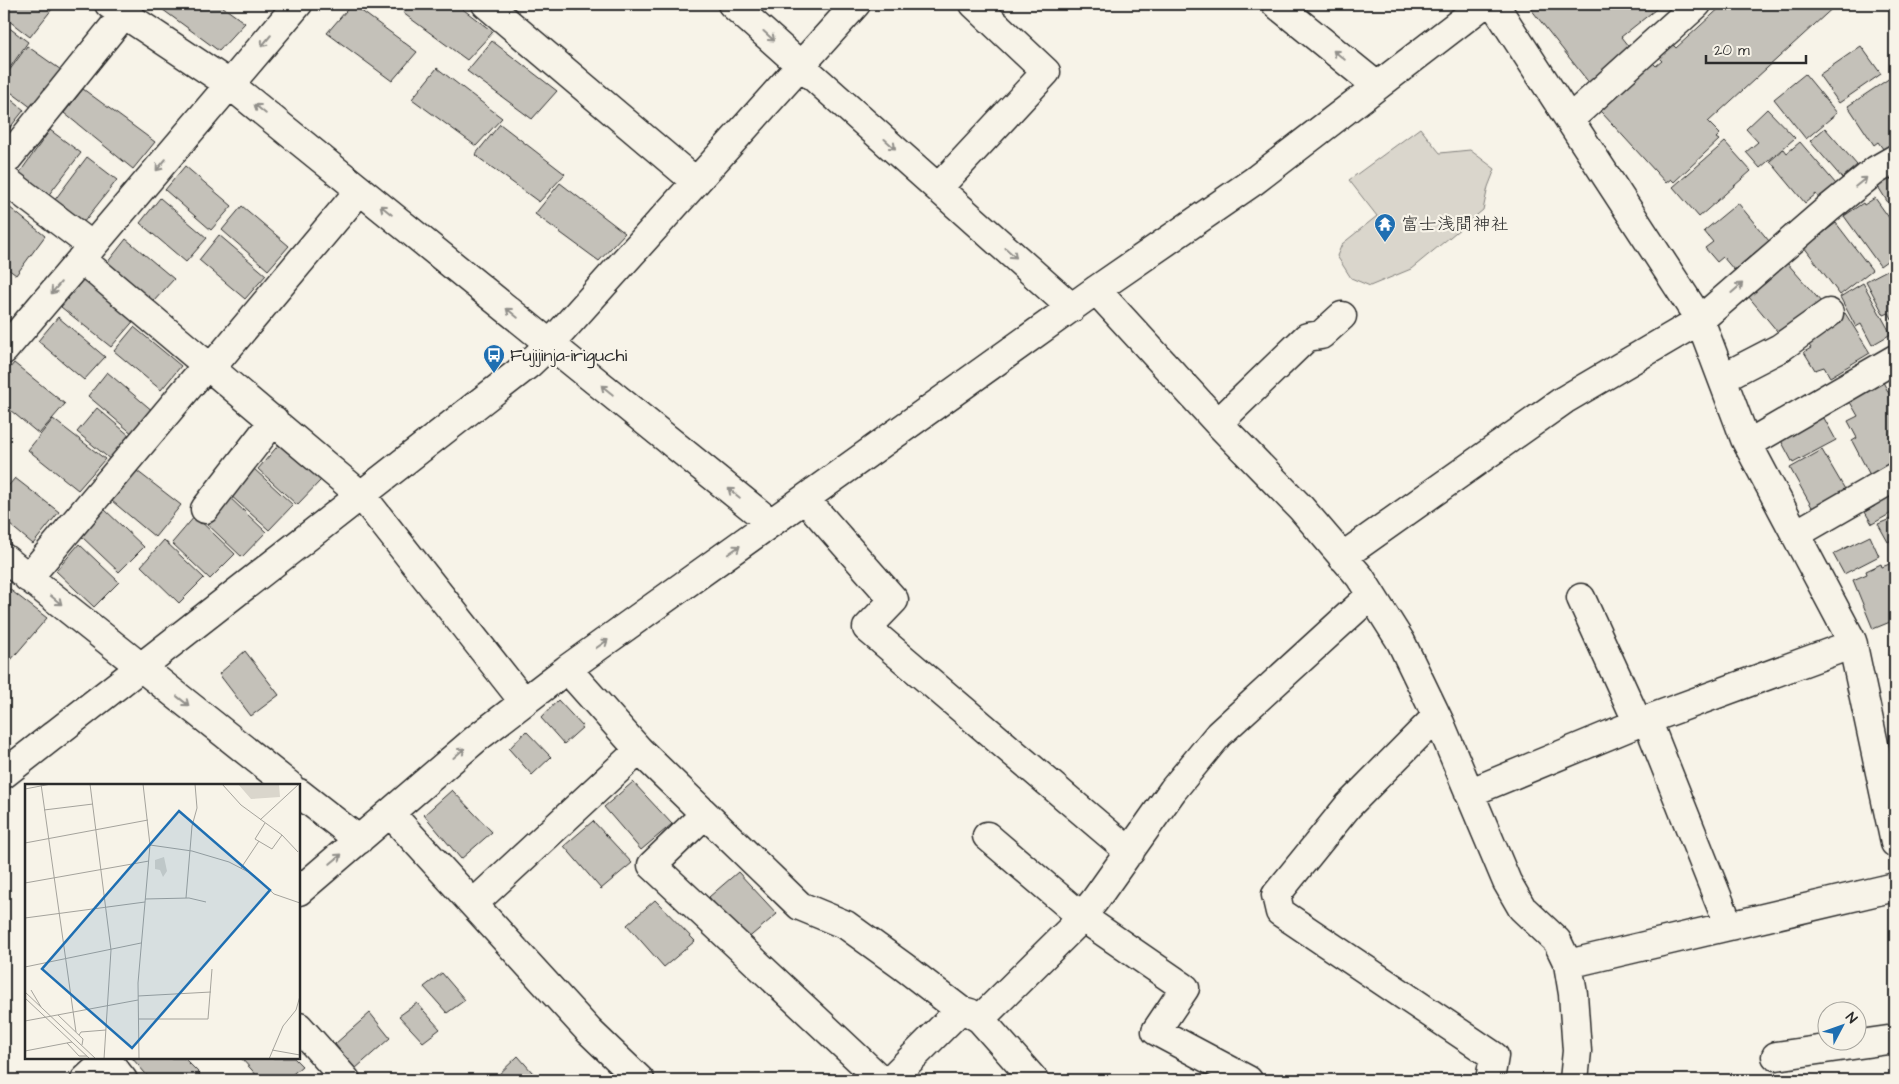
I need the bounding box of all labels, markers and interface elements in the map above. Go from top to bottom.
one-way arrow [762,30,775,42]
scale bar [1706,32,1806,64]
one-way arrow [261,34,272,47]
text: 20 m [1714,40,1750,61]
one-way arrow [1333,49,1346,60]
one-way arrow [253,103,266,114]
one-way arrow [883,139,896,150]
one-way arrow [155,158,167,171]
one-way arrow [1854,177,1867,188]
one-way arrow [380,205,393,216]
temple icon: 富士浅間神社 [1373,212,1397,243]
place label: 富士浅間神社 [1401,212,1509,237]
one-way arrow [1004,247,1017,259]
one-way arrow [50,282,61,295]
one-way arrow [1730,283,1743,294]
one-way arrow [506,307,519,318]
bus stop icon: Fujijinja-iriguchi [482,343,506,374]
place label: Fujijinja-iriguchi [510,343,628,369]
one-way arrow [601,385,614,396]
one-way arrow [727,487,740,498]
one-way arrow [727,545,741,555]
one-way arrow [49,594,62,605]
one-way arrow [595,639,609,649]
one-way arrow [176,695,189,706]
one-way arrow [453,748,466,759]
inset map [25,784,300,1059]
one-way arrow [329,854,342,865]
north arrow [1816,1002,1866,1052]
text: N [1841,1008,1862,1028]

